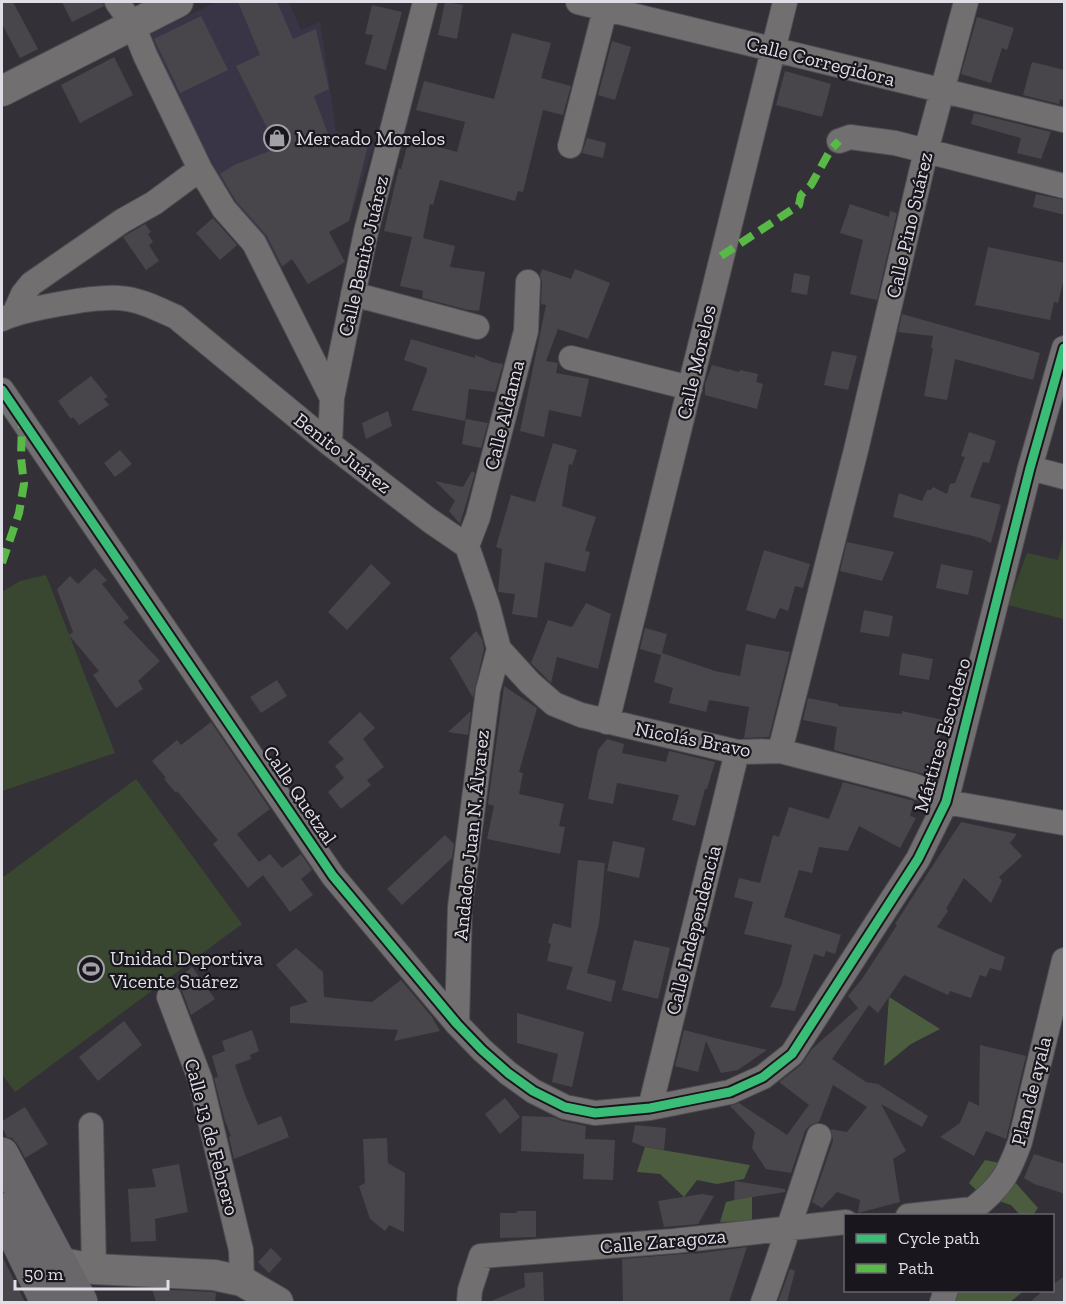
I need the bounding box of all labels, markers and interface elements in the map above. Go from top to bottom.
street label: Calle Corregidora [744,31,898,91]
shop icon: Mercado Morelos [262,123,292,153]
place label: Mercado Morelos [296,126,445,150]
street label: Calle Pino Suárez [881,150,937,300]
street label: Calle Benito Juárez [333,173,393,339]
street label: Calle Morelos [671,302,721,422]
street label: Calle Aldama [479,357,529,472]
street label: Benito Juárez [289,408,397,498]
street label: Mártires Escudero [908,655,976,815]
street label: Nicolás Bravo [633,716,753,762]
street label: Andador Juan N. Álvarez [448,729,494,941]
street label: Calle Quetzal [258,741,342,849]
street label: Calle Independencia [660,843,726,1017]
place label: Unidad Deportiva Vicente Suárez [109,946,263,993]
sports icon: Unidad Deportiva Vicente Suárez [76,954,106,984]
street label: Plan de ayala [1006,1034,1056,1148]
street label: Calle 13 de Febrero [180,1056,244,1218]
legend [844,1214,1054,1292]
street label: Calle Zaragoza [599,1224,727,1258]
text: Cycle path [898,1227,980,1249]
scale bar [15,1253,168,1291]
text: Path [898,1257,934,1279]
text: 50 m [24,1263,64,1285]

